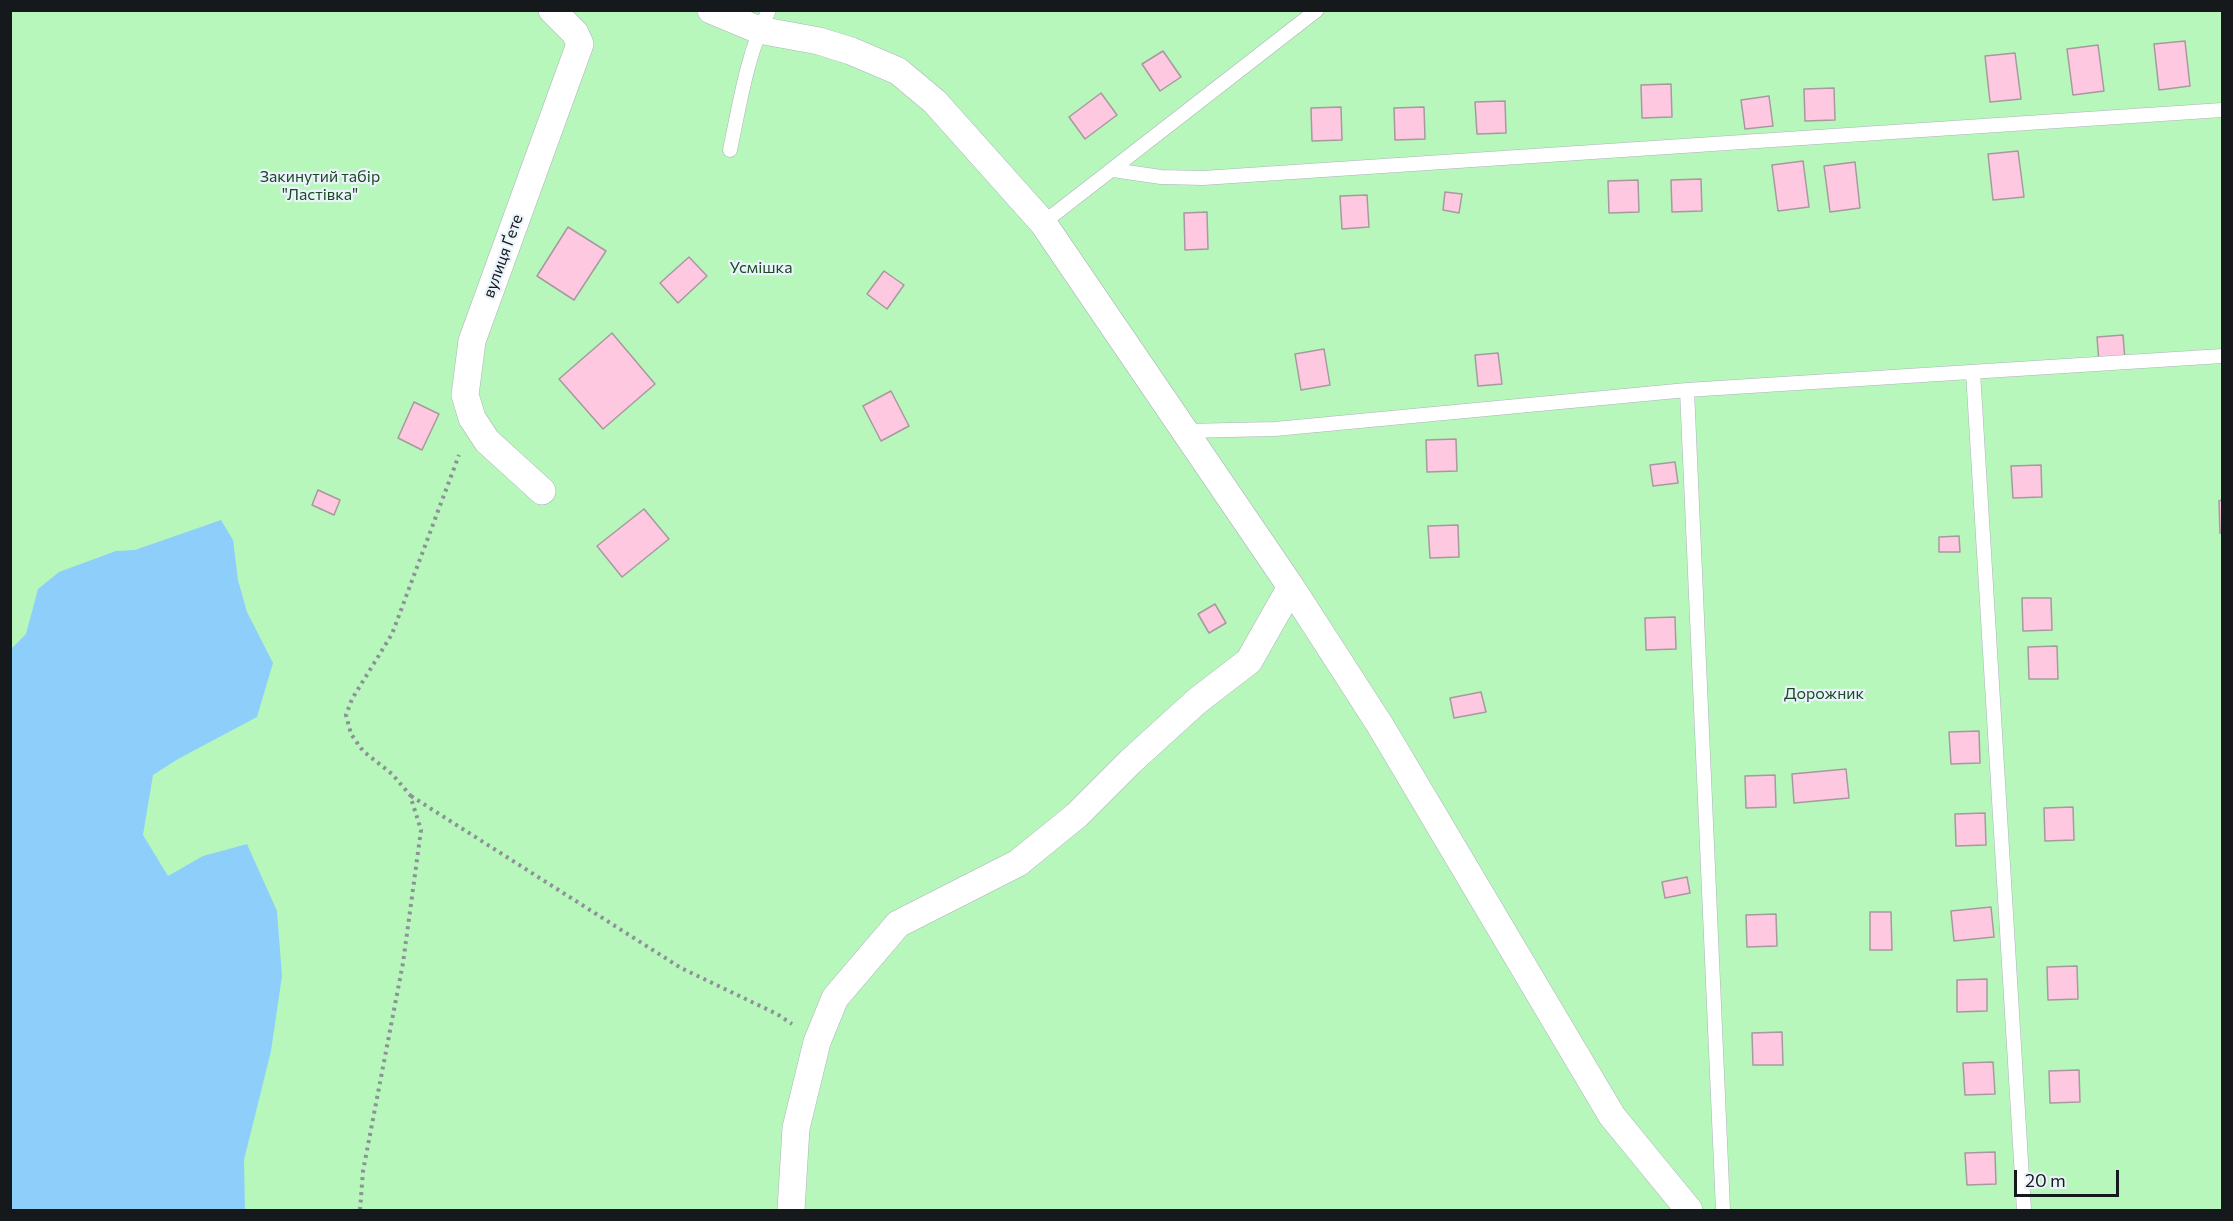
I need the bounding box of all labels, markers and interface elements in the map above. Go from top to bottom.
park label: Закинутий табір "Ластівка" [260,167,380,205]
street label: вулиця Ґете [479,212,527,300]
park label: Усмішка [730,258,792,278]
park label: Дорожник [1784,684,1864,704]
scale bar [2017,1158,2122,1196]
text: 20 m [2025,1169,2066,1191]

